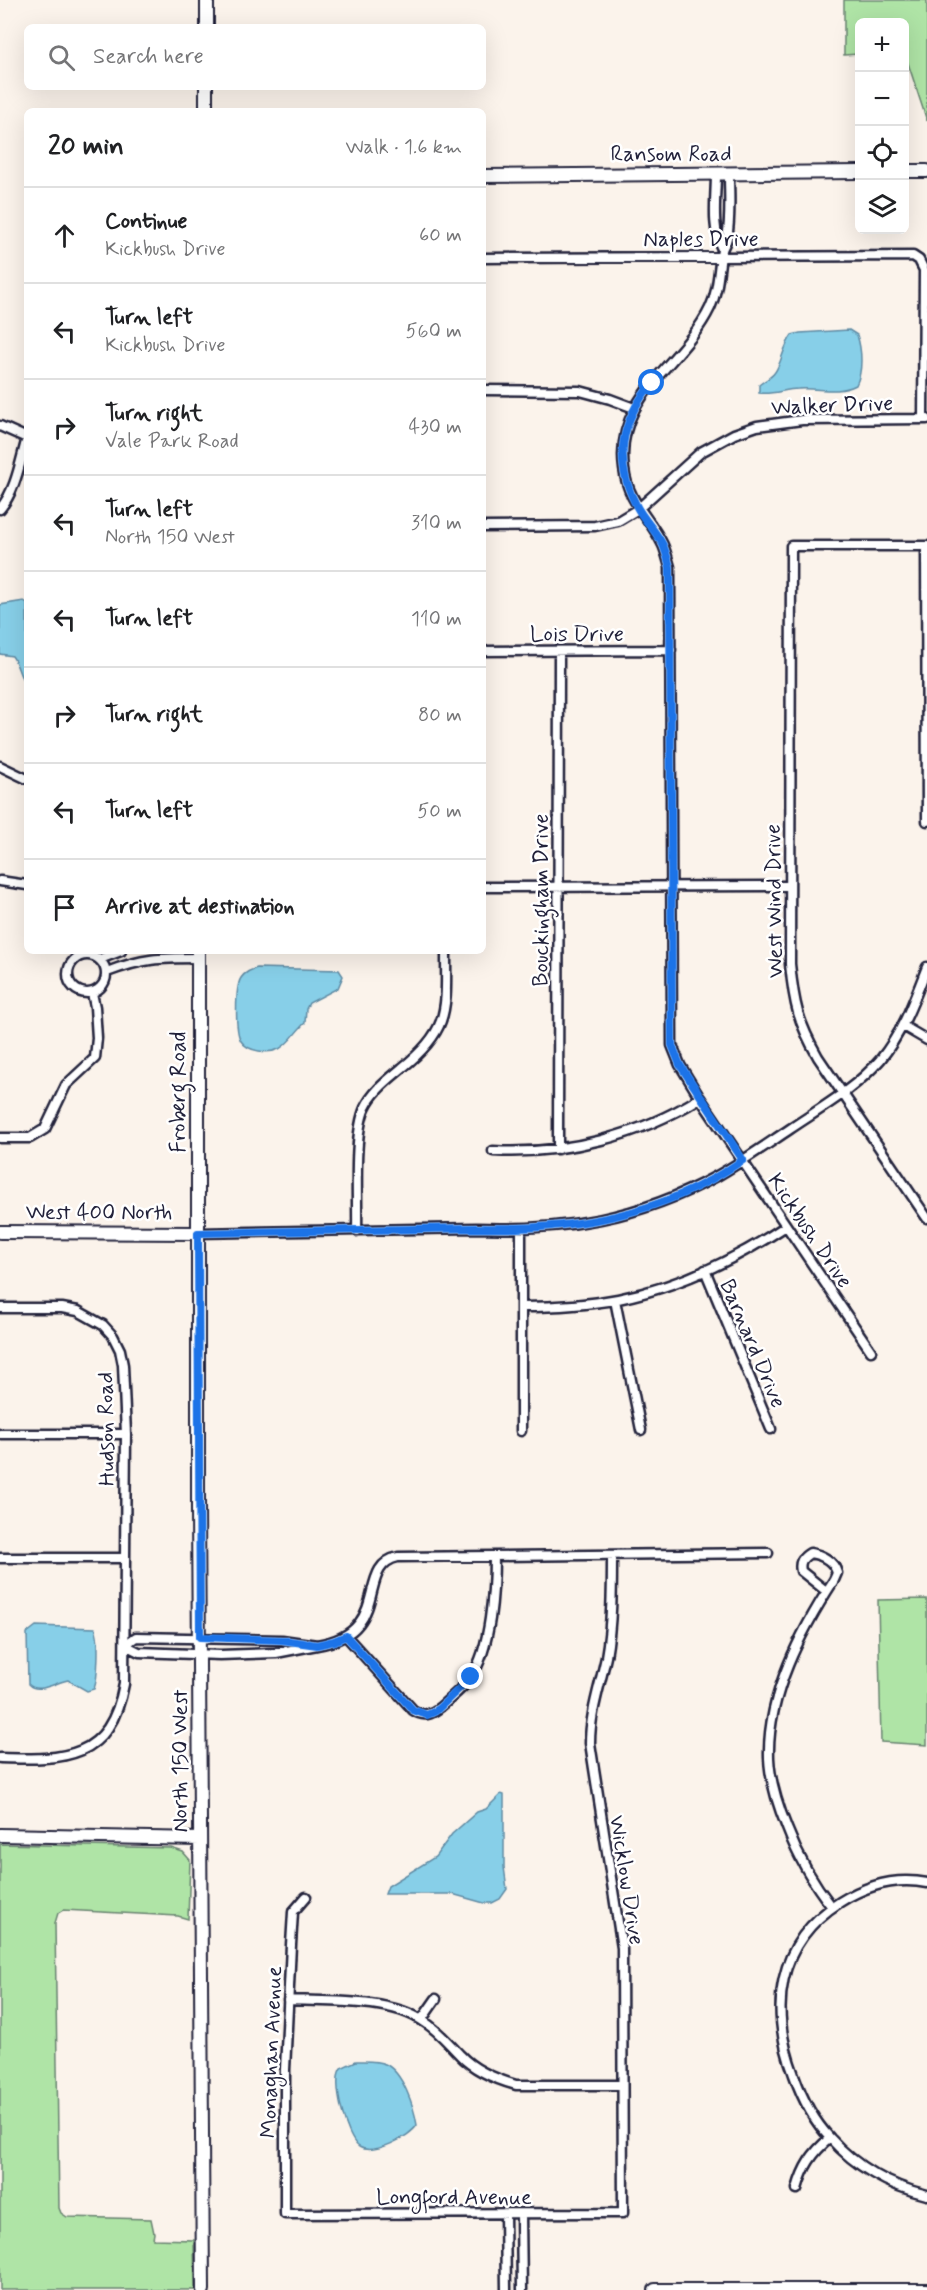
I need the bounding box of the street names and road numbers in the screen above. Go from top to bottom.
street label: Ransom Road [610,141,732,169]
street label: Naples Drive [643,226,759,254]
street label: Walker Drive [770,390,894,422]
street label: Lois Drive [530,621,624,649]
street label: Bouckingham Drive [528,814,559,986]
street label: West Wind Drive [760,824,790,978]
street label: Froberg Road [165,1031,196,1153]
street label: Kickbush Drive [761,1168,858,1294]
street label: West 400 North [26,1199,172,1227]
street label: Barnard Drive [712,1275,792,1412]
street label: Hudson Road [92,1372,122,1486]
street label: North 150 West [167,1690,195,1832]
street label: Wicklow Drive [602,1813,650,1947]
street label: Monaghan Avenue [255,1965,292,2139]
street label: Longford Avenue [376,2184,532,2215]

